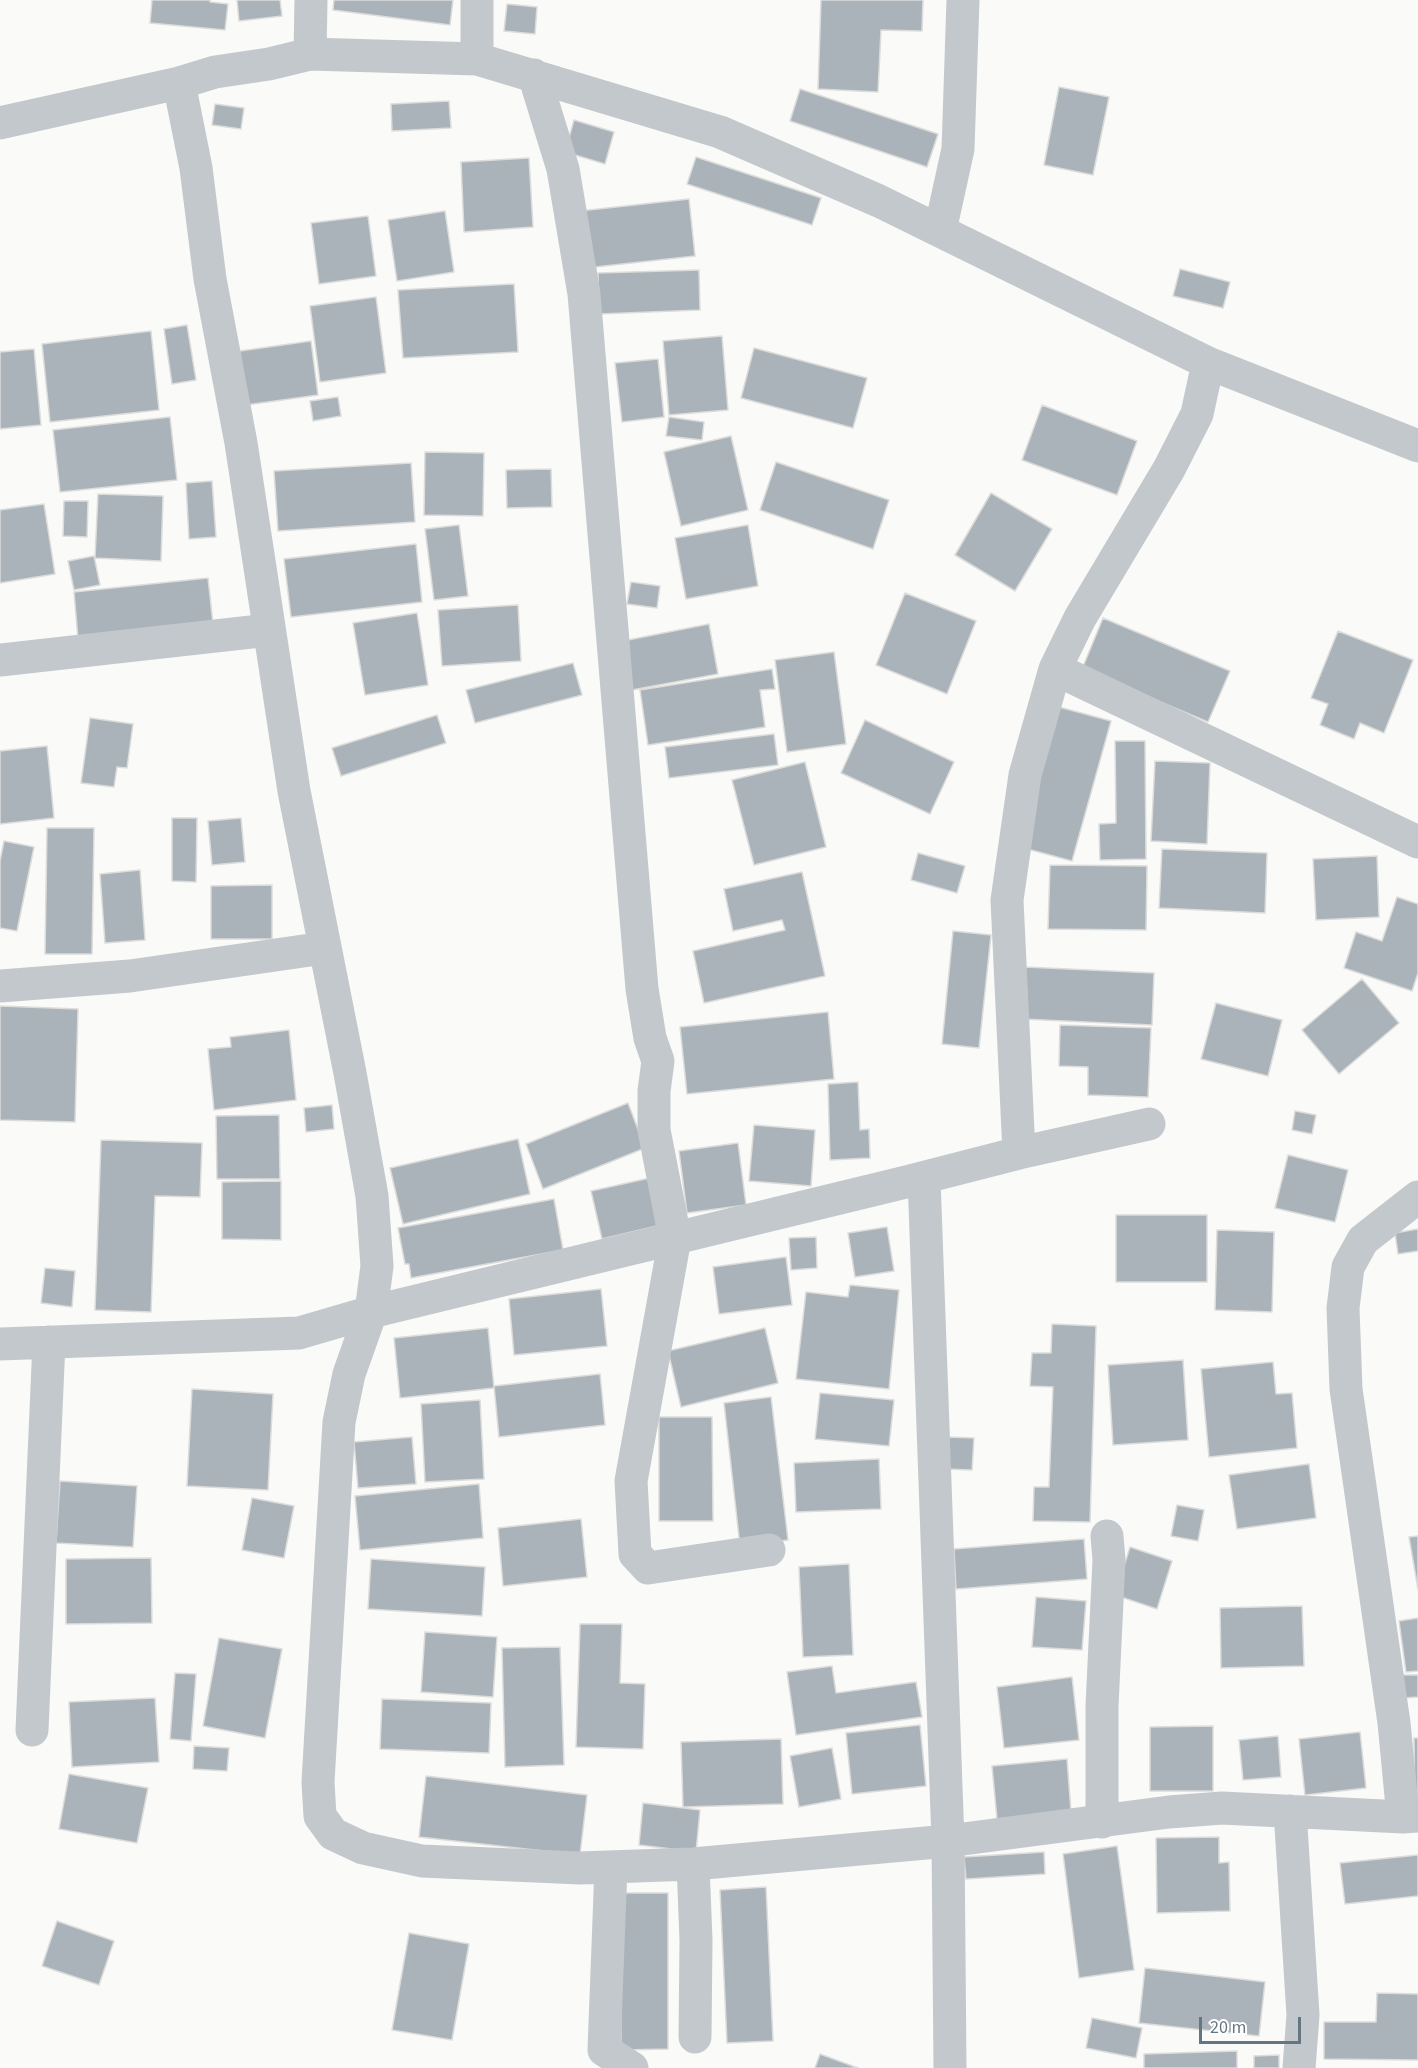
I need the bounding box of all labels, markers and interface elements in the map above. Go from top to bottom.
scale bar [1202,2005,1304,2043]
text: 20 m [1210,2015,1246,2040]

